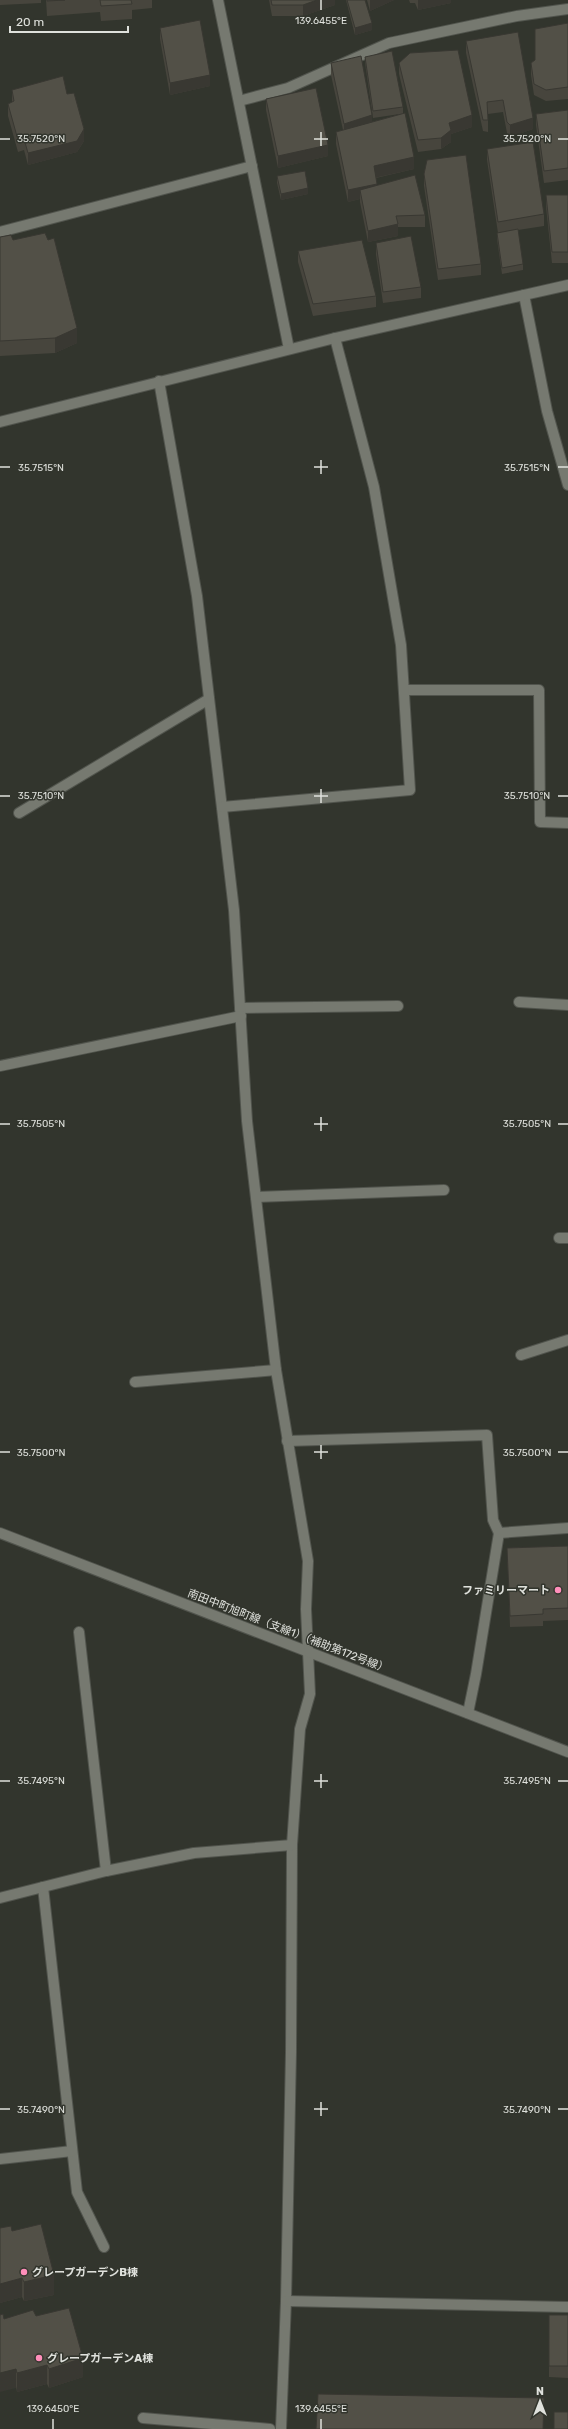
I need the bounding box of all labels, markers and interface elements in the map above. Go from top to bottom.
scale bar [10,8,128,34]
text: 20 m [16,15,44,29]
text: 139.6455°E [295,15,347,27]
text: 35.7520°N [17,133,65,145]
text: 35.7520°N [503,133,551,145]
text: 35.7515°N [18,462,64,474]
text: 35.7515°N [504,462,550,474]
text: 35.7510°N [18,790,64,802]
text: 35.7510°N [504,790,550,802]
text: 35.7505°N [17,1118,65,1130]
text: 35.7505°N [503,1118,551,1130]
text: 35.7500°N [17,1447,65,1459]
text: 35.7500°N [503,1447,551,1459]
place label: ファミリーマート [462,1584,550,1597]
marker: ファミリーマート [553,1585,563,1595]
street label: 南田中町旭町線（支線1）（補助第172号線） [186,1587,390,1675]
text: 35.7495°N [17,1775,65,1787]
text: 35.7495°N [503,1775,551,1787]
text: 35.7490°N [17,2104,65,2116]
text: 35.7490°N [503,2104,551,2116]
place label: グレープガーデンB棟 [32,2266,138,2279]
marker: グレープガーデンB棟 [19,2267,29,2277]
place label: グレープガーデンA棟 [47,2352,153,2365]
marker: グレープガーデンA棟 [34,2353,44,2363]
north arrow [520,2381,560,2421]
text: N [536,2385,544,2398]
text: 139.6450°E [27,2403,79,2415]
text: 139.6455°E [295,2403,347,2415]

